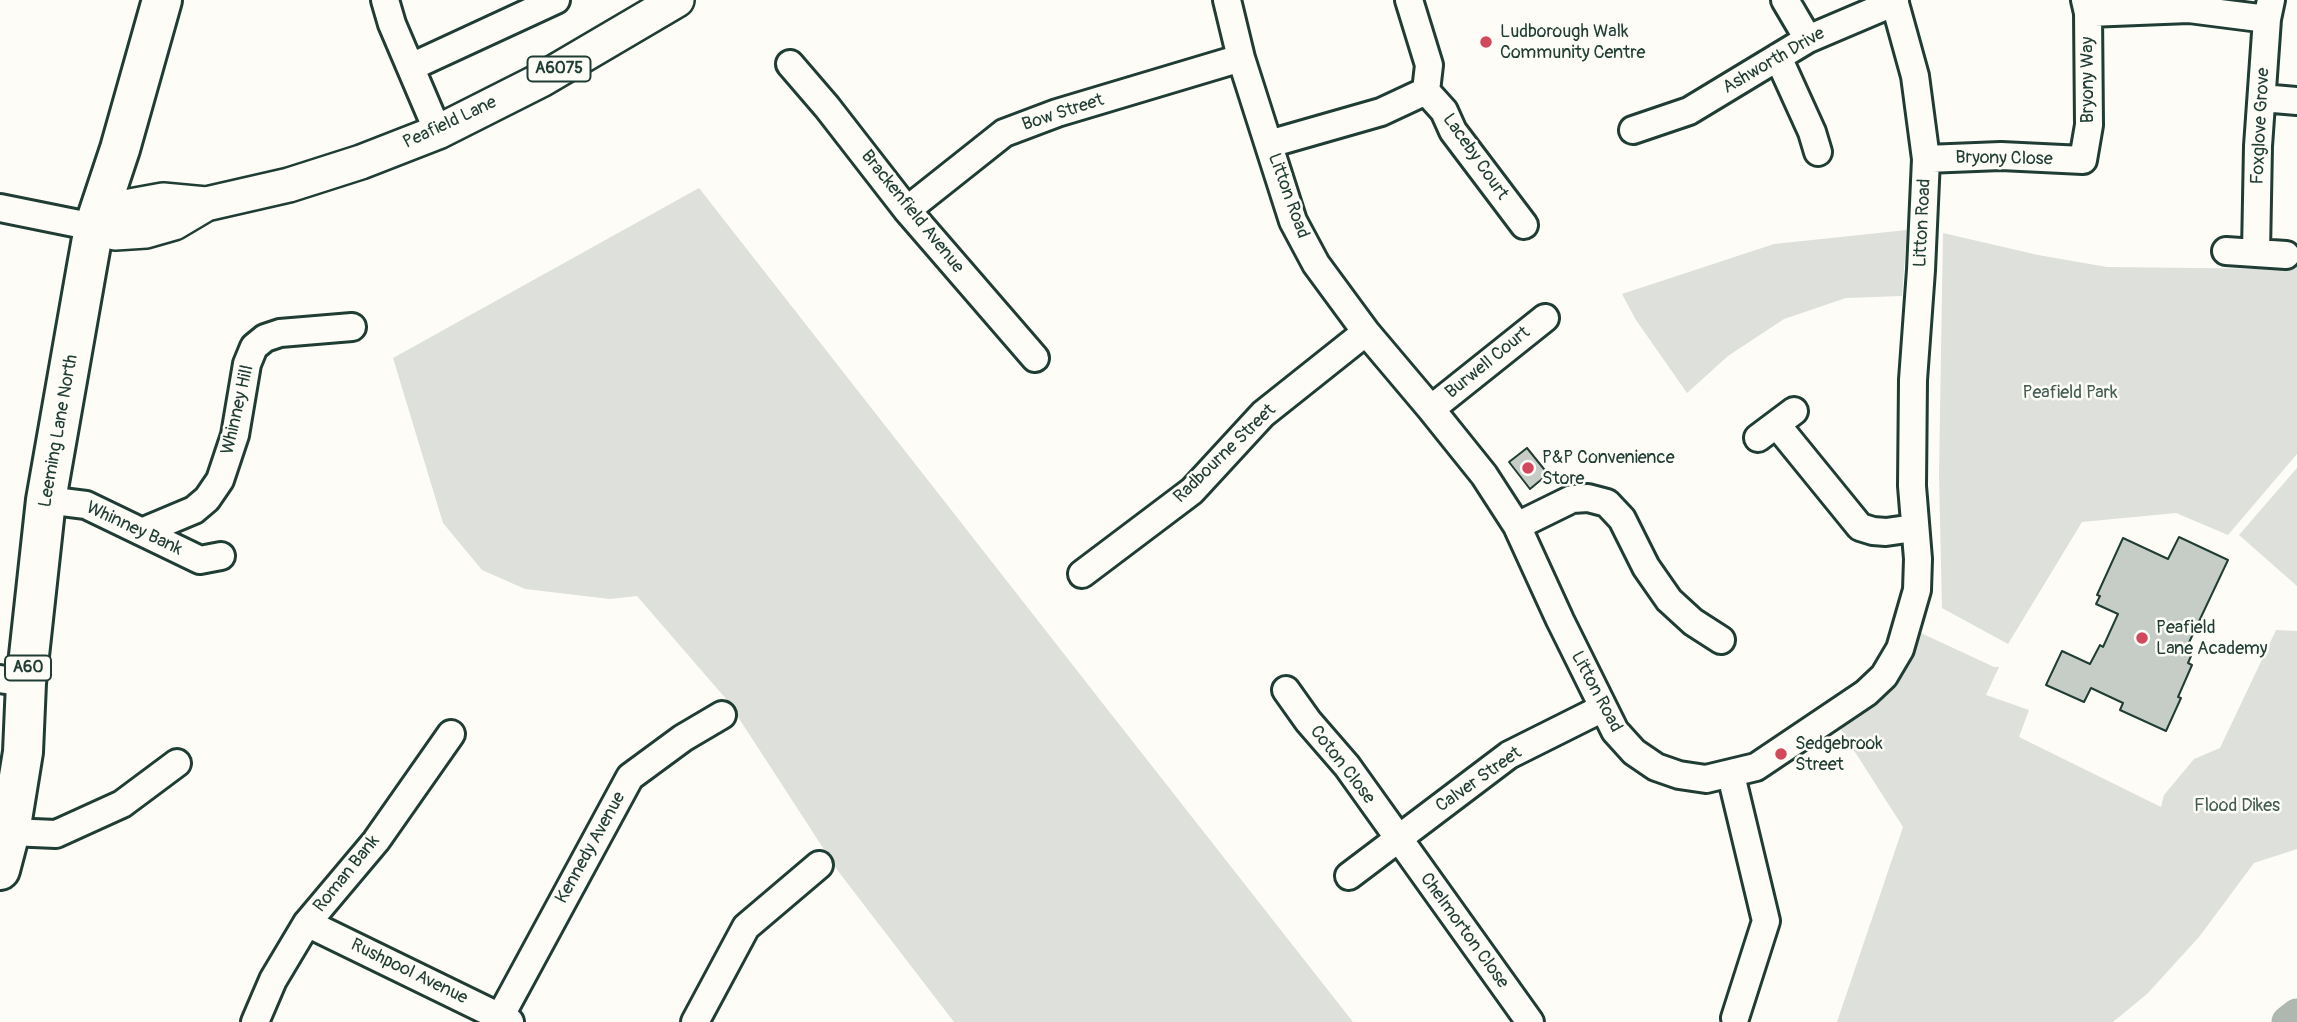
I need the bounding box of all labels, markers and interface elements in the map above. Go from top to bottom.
place label: Ludborough Walk Community Centre [1500,21,1645,64]
street label: Ashworth Drive [1719,23,1829,99]
marker: Ludborough Walk Community Centre [1478,34,1494,50]
street label: Bryony Way [2077,37,2099,123]
road number: A6075 [528,57,590,82]
street label: Foxglove Grove [2247,67,2275,185]
street label: Bow Street [1019,90,1107,136]
street label: Peafield Lane [400,92,500,154]
street label: Laceby Court [1437,110,1513,204]
street label: Brackenfield Avenue [856,146,968,278]
street label: Bryony Close [1955,147,2053,171]
street label: Litton Road [1263,151,1313,241]
street label: Litton Road [1910,178,1936,268]
street label: Burwell Court [1441,322,1535,404]
street label: Leeming Lane North [35,353,83,509]
street label: Whinney Hill [217,363,259,457]
park label: Peafield Park [2022,382,2118,404]
street label: Radbourne Street [1170,400,1280,508]
place label: P&P Convenience Store [1542,447,1675,490]
marker: P&P Convenience Store [1520,460,1536,476]
street label: Whinney Bank [83,497,185,561]
place label: Peafield Lane Academy [2156,617,2268,660]
marker: Peafield Lane Academy [2134,630,2150,646]
street label: Litton Road [1566,648,1626,736]
road number: A60 [5,656,51,680]
street label: Coton Close [1305,721,1379,809]
place label: Sedgebrook Street [1795,733,1883,776]
street label: Calver Street [1432,743,1526,817]
marker: Sedgebrook Street [1773,746,1789,762]
street label: Kennedy Avenue [551,788,631,908]
park label: Flood Dikes [2194,795,2280,817]
street label: Roman Bank [309,831,385,917]
street label: Chelmorton Close [1415,869,1513,993]
street label: Rushpool Avenue [347,934,471,1010]

